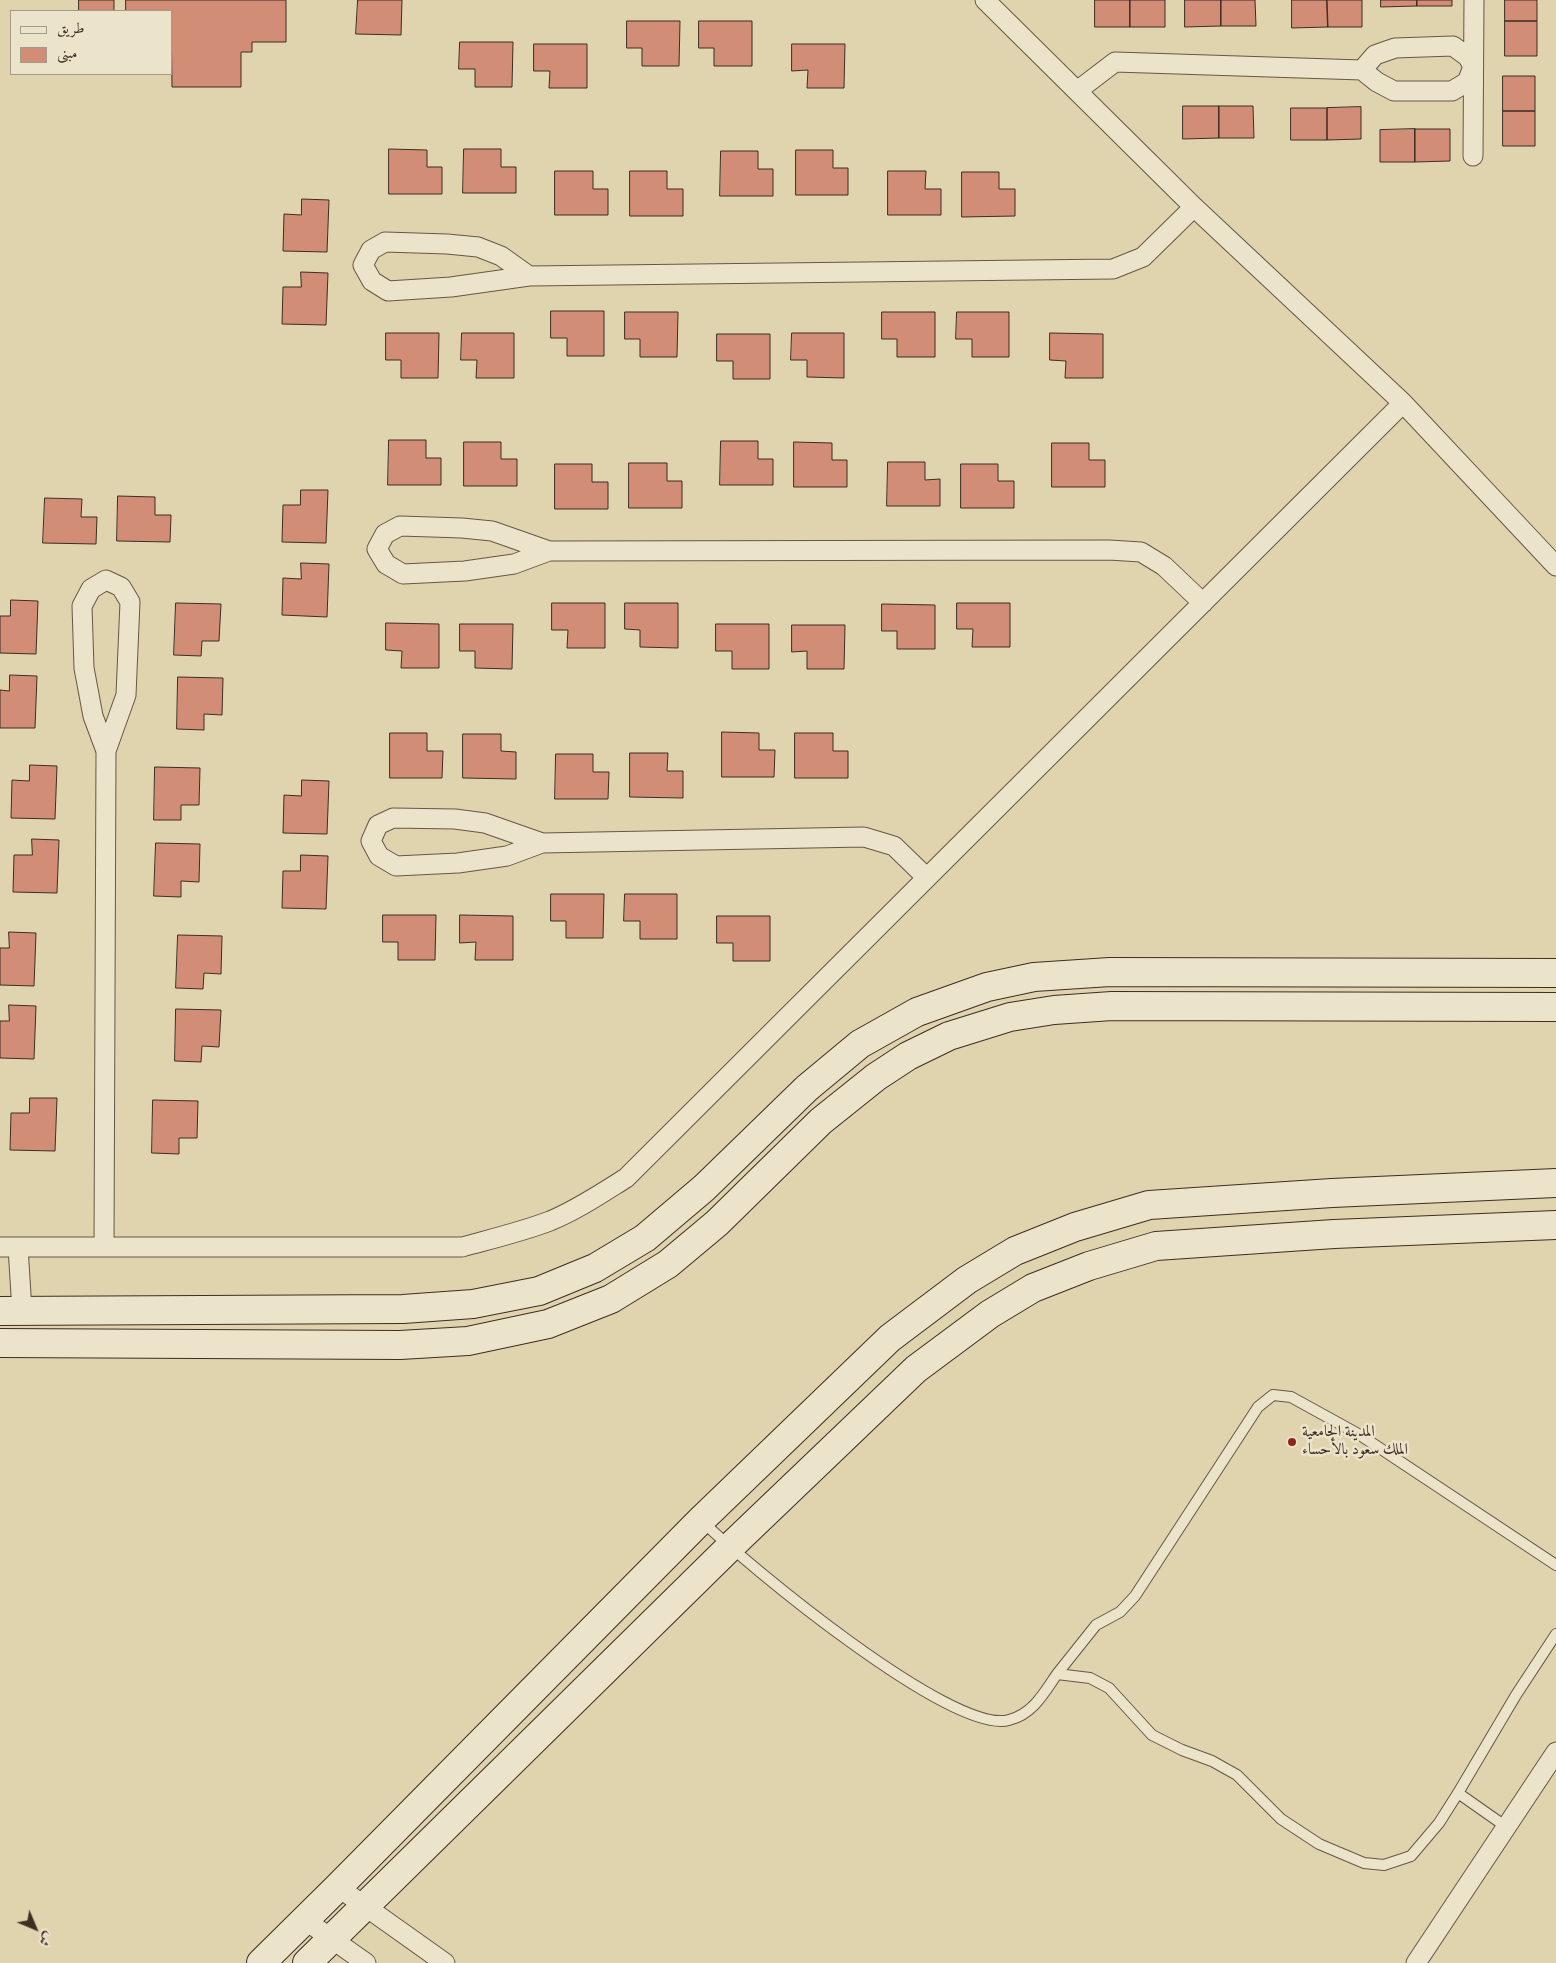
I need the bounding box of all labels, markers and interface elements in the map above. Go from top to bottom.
legend [10,10,172,75]
text: طريق [57,19,84,38]
text: مبنى [57,44,77,63]
place label: المدينة الجامعية الملك سعود بالأحساء [1302,1423,1408,1461]
marker: المدينة الجامعية الملك سعود بالأحساء [1286,1436,1298,1448]
north arrow [10,1903,60,1953]
text: ش [35,1928,57,1950]

